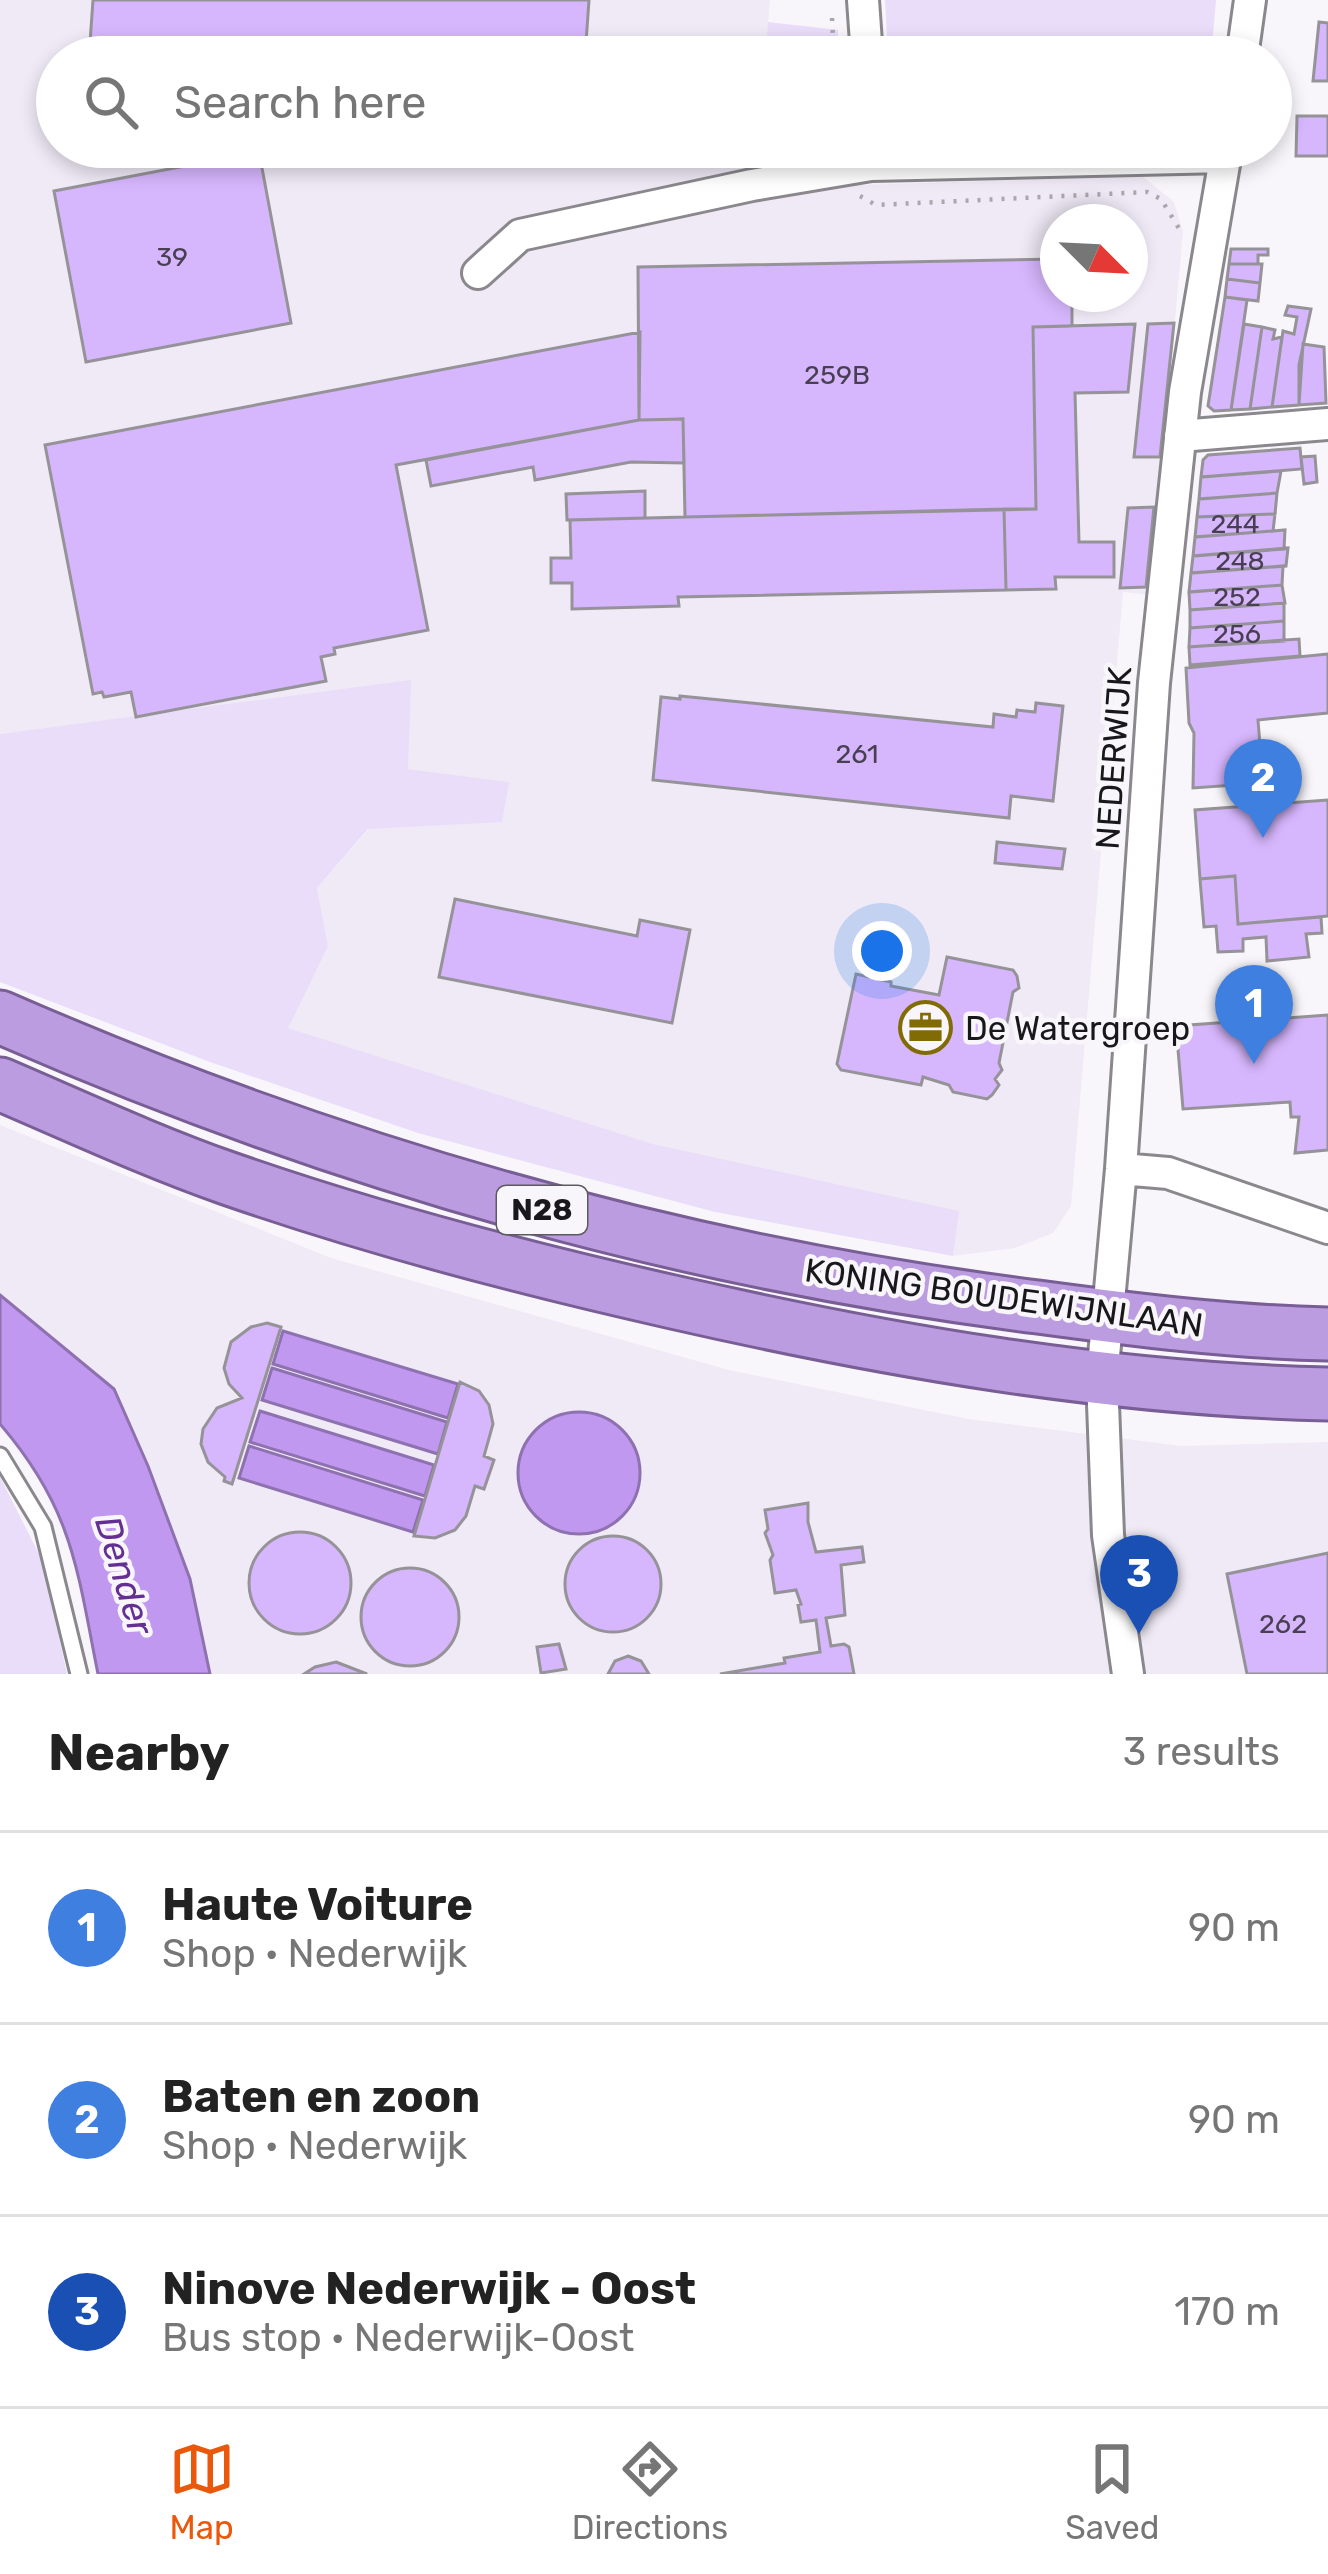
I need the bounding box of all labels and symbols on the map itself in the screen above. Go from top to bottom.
north arrow [1040,204,1148,312]
house number: 39 [156,241,188,273]
house number: 259B [804,359,870,391]
house number: 244 [1210,508,1260,540]
house number: 248 [1215,545,1265,577]
house number: 252 [1213,581,1261,613]
house number: 256 [1213,618,1261,650]
street label: NEDERWIJK [1088,665,1139,851]
house number: 261 [835,738,879,770]
pin: 2 [1224,739,1302,838]
your location [852,921,912,981]
pin: 1 [1215,965,1293,1064]
office icon: De Watergroep [898,1000,954,1056]
place label: De Watergroep [965,1009,1190,1048]
road number: N28 [497,1186,587,1234]
street label: KONING BOUDEWIJNLAAN [802,1250,1206,1345]
water label: Dender [86,1511,163,1641]
pin: 3 [1100,1535,1178,1634]
house number: 262 [1259,1608,1307,1640]

